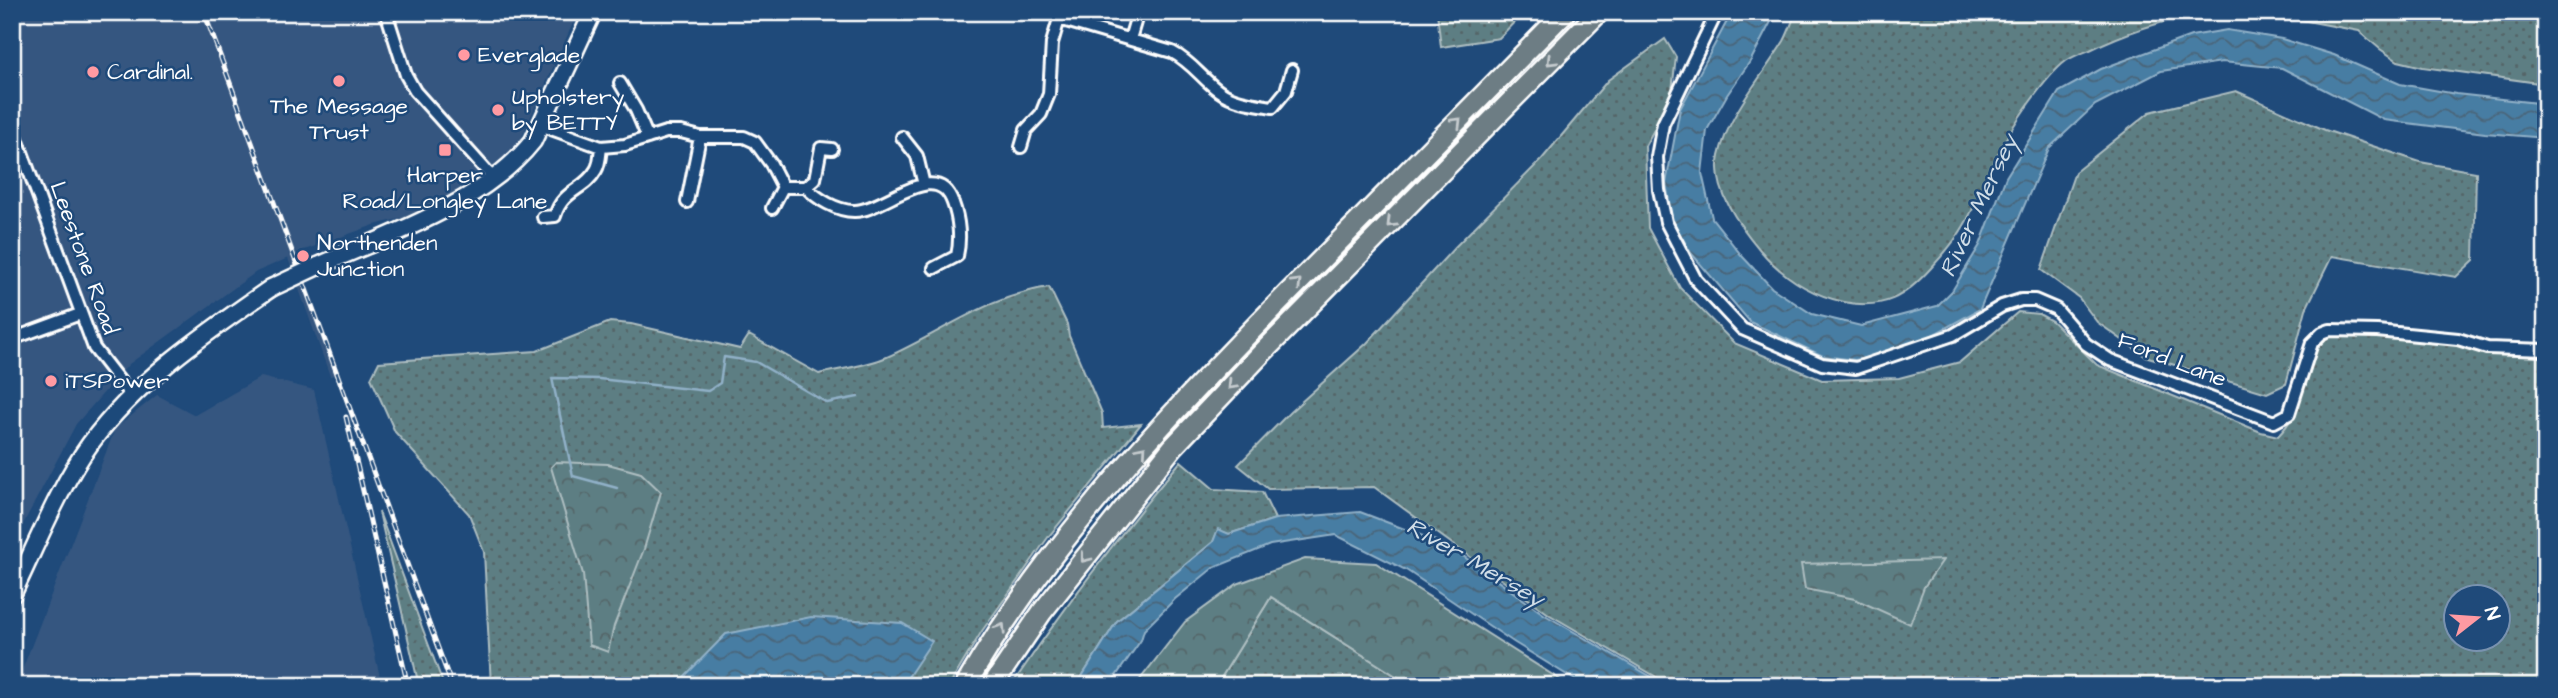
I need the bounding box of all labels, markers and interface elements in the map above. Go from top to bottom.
place label: Everglade [478,39,580,72]
marker: Everglade [456,47,472,63]
one-way arrow [1546,52,1559,65]
place label: Cardinal. [107,56,193,88]
marker: Cardinal. [85,64,101,80]
marker: The Message Trust [331,73,347,89]
place label: Upholstery by BETTY [512,81,625,140]
place label: The Message Trust [270,90,408,148]
marker: Upholstery by BETTY [490,102,506,118]
one-way arrow [1449,117,1462,130]
water label: River Mersey [1931,127,2028,283]
marker: Harper Road/Longley Lane [437,142,453,158]
place label: Harper Road/Longley Lane [343,159,547,218]
street label: Leestone Road [42,177,127,339]
one-way arrow [1386,214,1399,227]
place label: Northenden Junction [317,227,437,285]
marker: Northenden Junction [295,248,311,264]
one-way arrow [1289,279,1302,292]
street label: Ford Lane [2113,325,2231,395]
place label: iTSPower [65,365,169,397]
marker: iTSPower [43,373,59,389]
one-way arrow [1227,377,1240,390]
one-way arrow [1134,445,1146,458]
water label: River Mersey [1400,510,1552,617]
one-way arrow [1080,551,1093,563]
north arrow [2442,582,2512,652]
text: N [2477,604,2506,623]
one-way arrow [992,622,1005,635]

